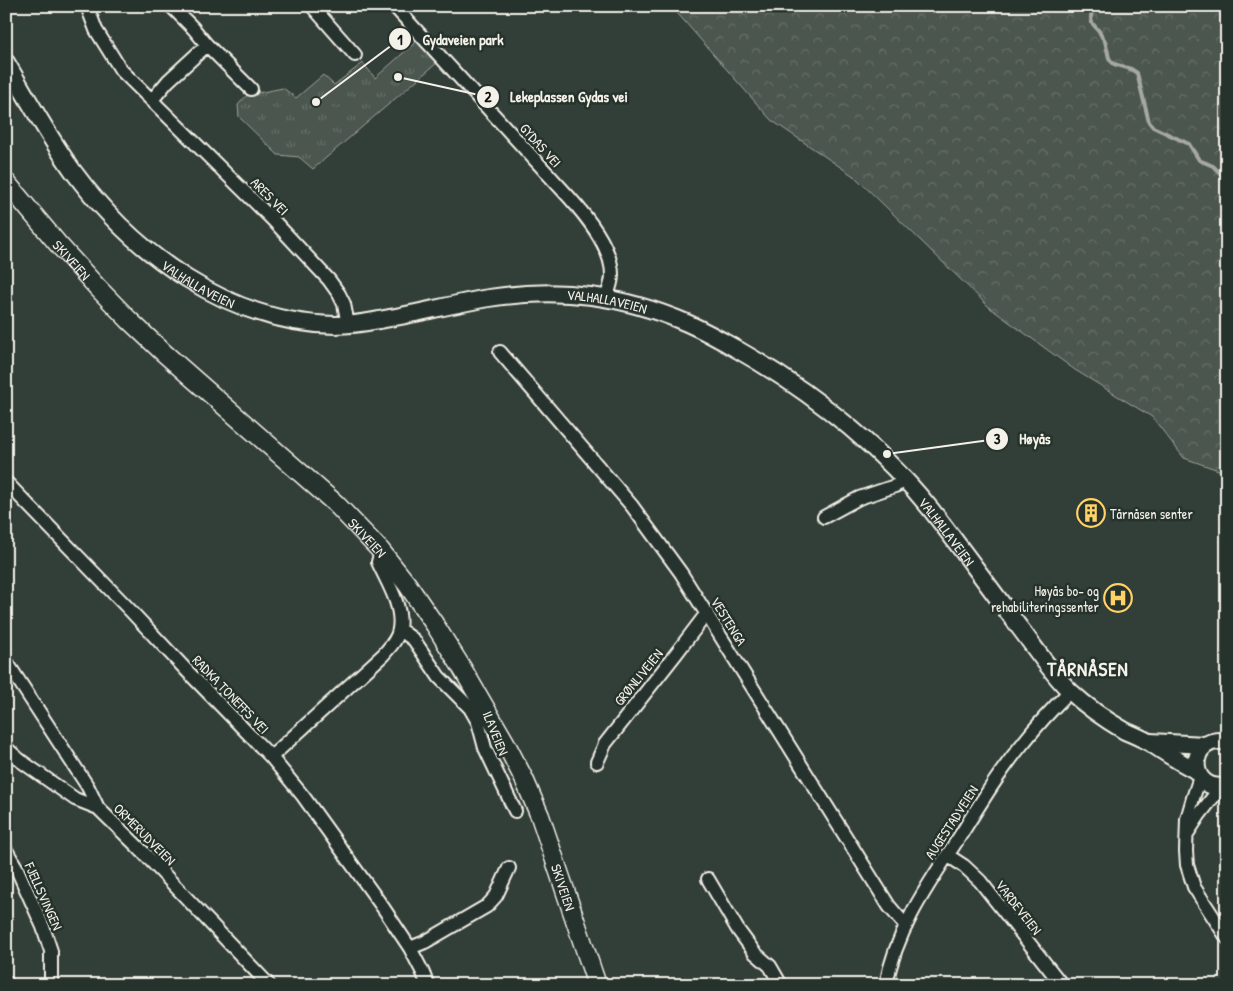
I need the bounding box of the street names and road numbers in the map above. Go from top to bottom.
street label: GYDAS VEI [516,119,566,171]
street label: ARES VEI [247,173,293,219]
street label: SKIVEIEN [49,235,95,284]
street label: VALHALLAVEIEN [158,255,238,312]
street label: VALHALLAVEIEN [566,284,650,317]
street label: VALHALLAVEIEN [915,493,980,569]
street label: SKIVEIEN [344,513,392,561]
street label: VESTENGA [707,593,752,649]
street label: GRØNLIVEIEN [609,645,667,709]
street label: RADKA TONEFFS VEI [188,650,274,738]
street label: ILAVEIEN [479,708,513,758]
street label: AUGESTADVEIEN [920,781,982,863]
street label: ORMERUDVEIEN [110,799,180,869]
street label: FJELLSVINGEN [20,858,67,933]
street label: SKIVEIEN [547,861,581,913]
street label: VARDEVEIEN [992,876,1046,938]

